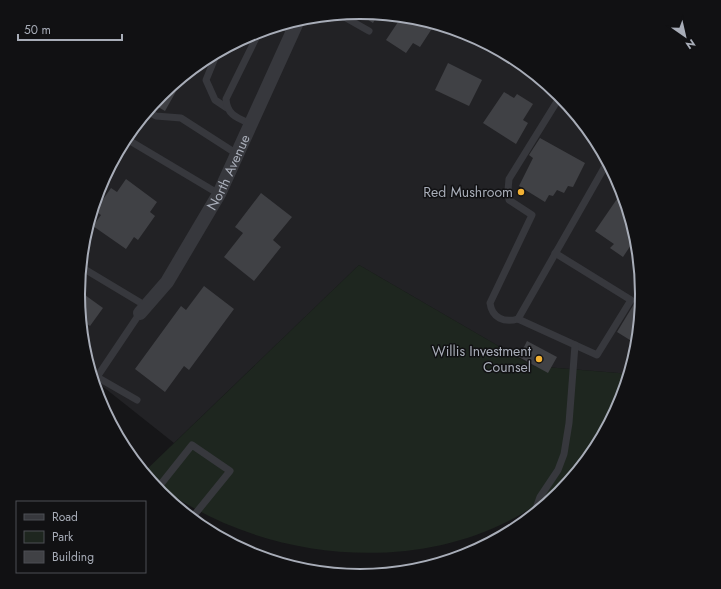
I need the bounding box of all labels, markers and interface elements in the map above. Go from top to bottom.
scale bar [18,16,122,42]
north arrow [665,16,705,56]
text: 50 m [24,21,51,39]
text: N [682,35,699,53]
street label: North Avenue [202,131,255,214]
place label: Red Mushroom [423,182,513,202]
marker: Red Mushroom [516,187,526,197]
place label: Willis Investment Counsel [432,341,532,377]
marker: Willis Investment Counsel [534,354,544,364]
legend [16,501,146,573]
text: Road [52,508,78,526]
text: Park [52,528,74,546]
text: Building [52,548,94,566]

